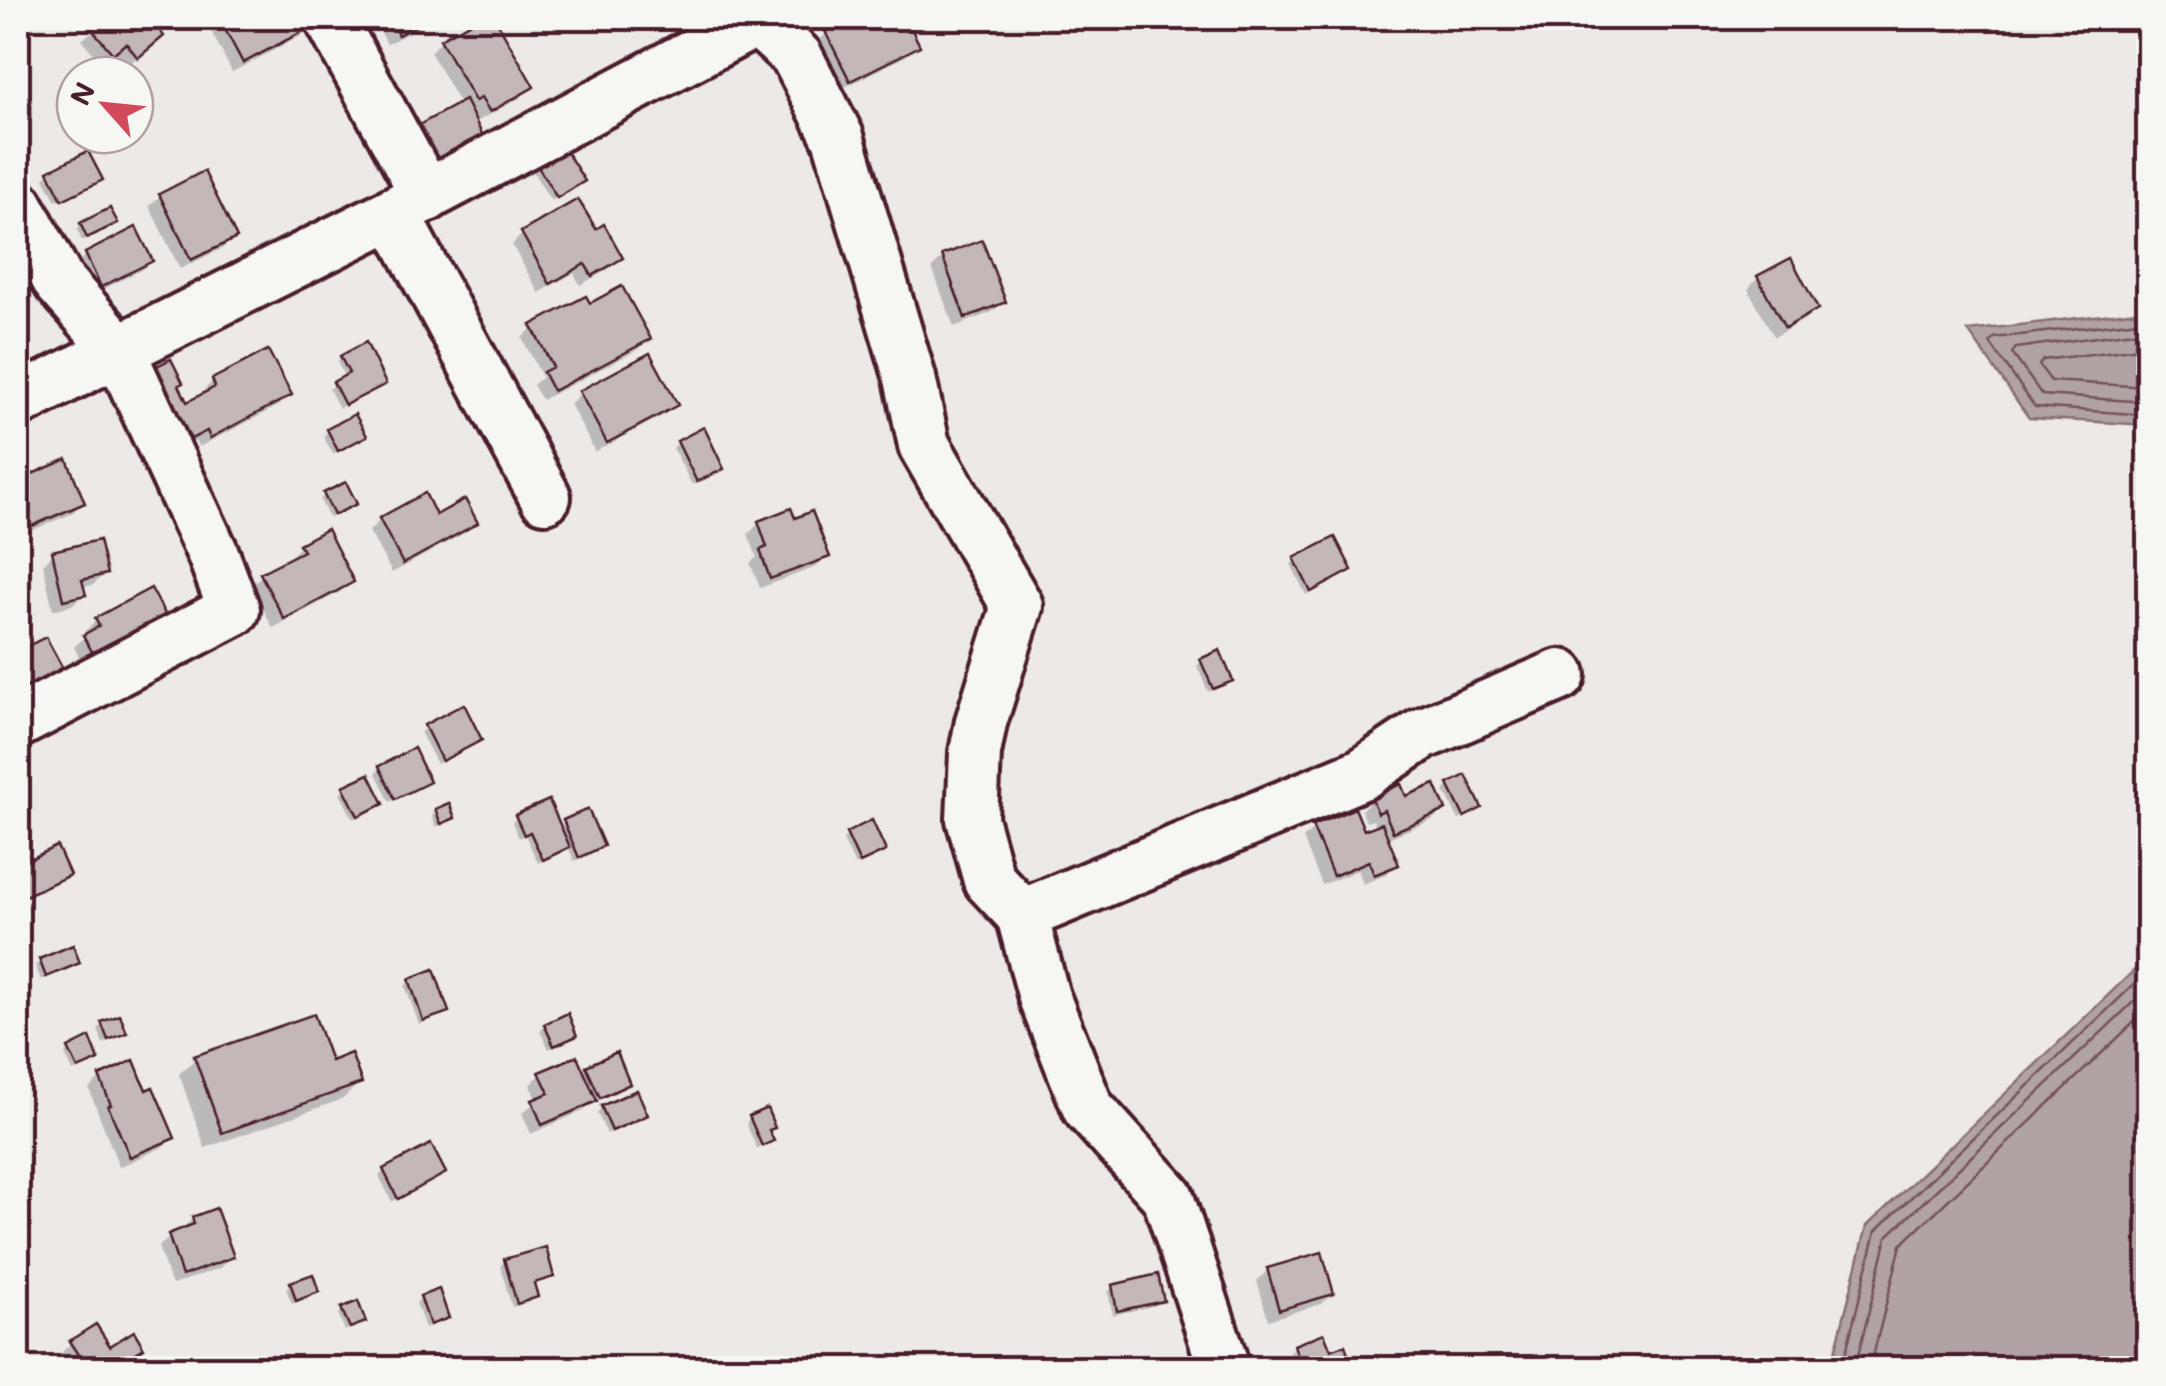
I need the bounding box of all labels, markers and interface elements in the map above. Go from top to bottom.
north arrow [55,55,155,155]
text: N [61,76,103,111]

